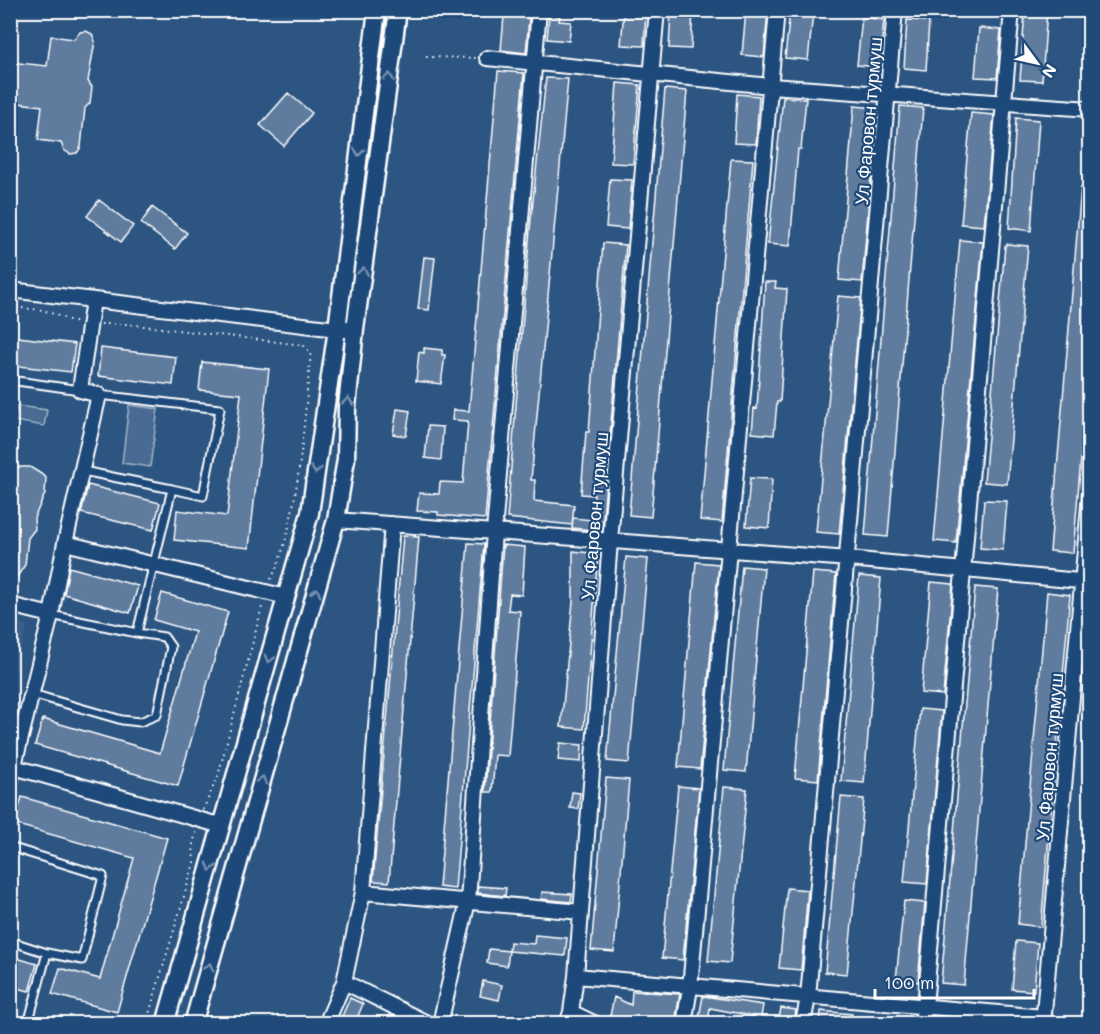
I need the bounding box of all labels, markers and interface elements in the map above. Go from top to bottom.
north arrow [1007,33,1067,93]
street label: Ул Фаровон турмуш [849,36,887,206]
text: N [1038,61,1062,82]
one-way arrow [382,73,395,82]
one-way arrow [353,147,366,156]
one-way arrow [356,266,368,275]
one-way arrow [341,396,354,405]
street label: Ул Фаровон турмуш [575,431,613,601]
one-way arrow [311,465,323,474]
one-way arrow [309,587,321,598]
one-way arrow [264,653,276,664]
street label: Ул Фаровон турмуш [1030,672,1068,842]
one-way arrow [255,775,267,786]
one-way arrow [205,862,218,872]
one-way arrow [202,962,214,973]
scale bar [875,962,1034,1000]
text: 100 m [884,970,934,994]

